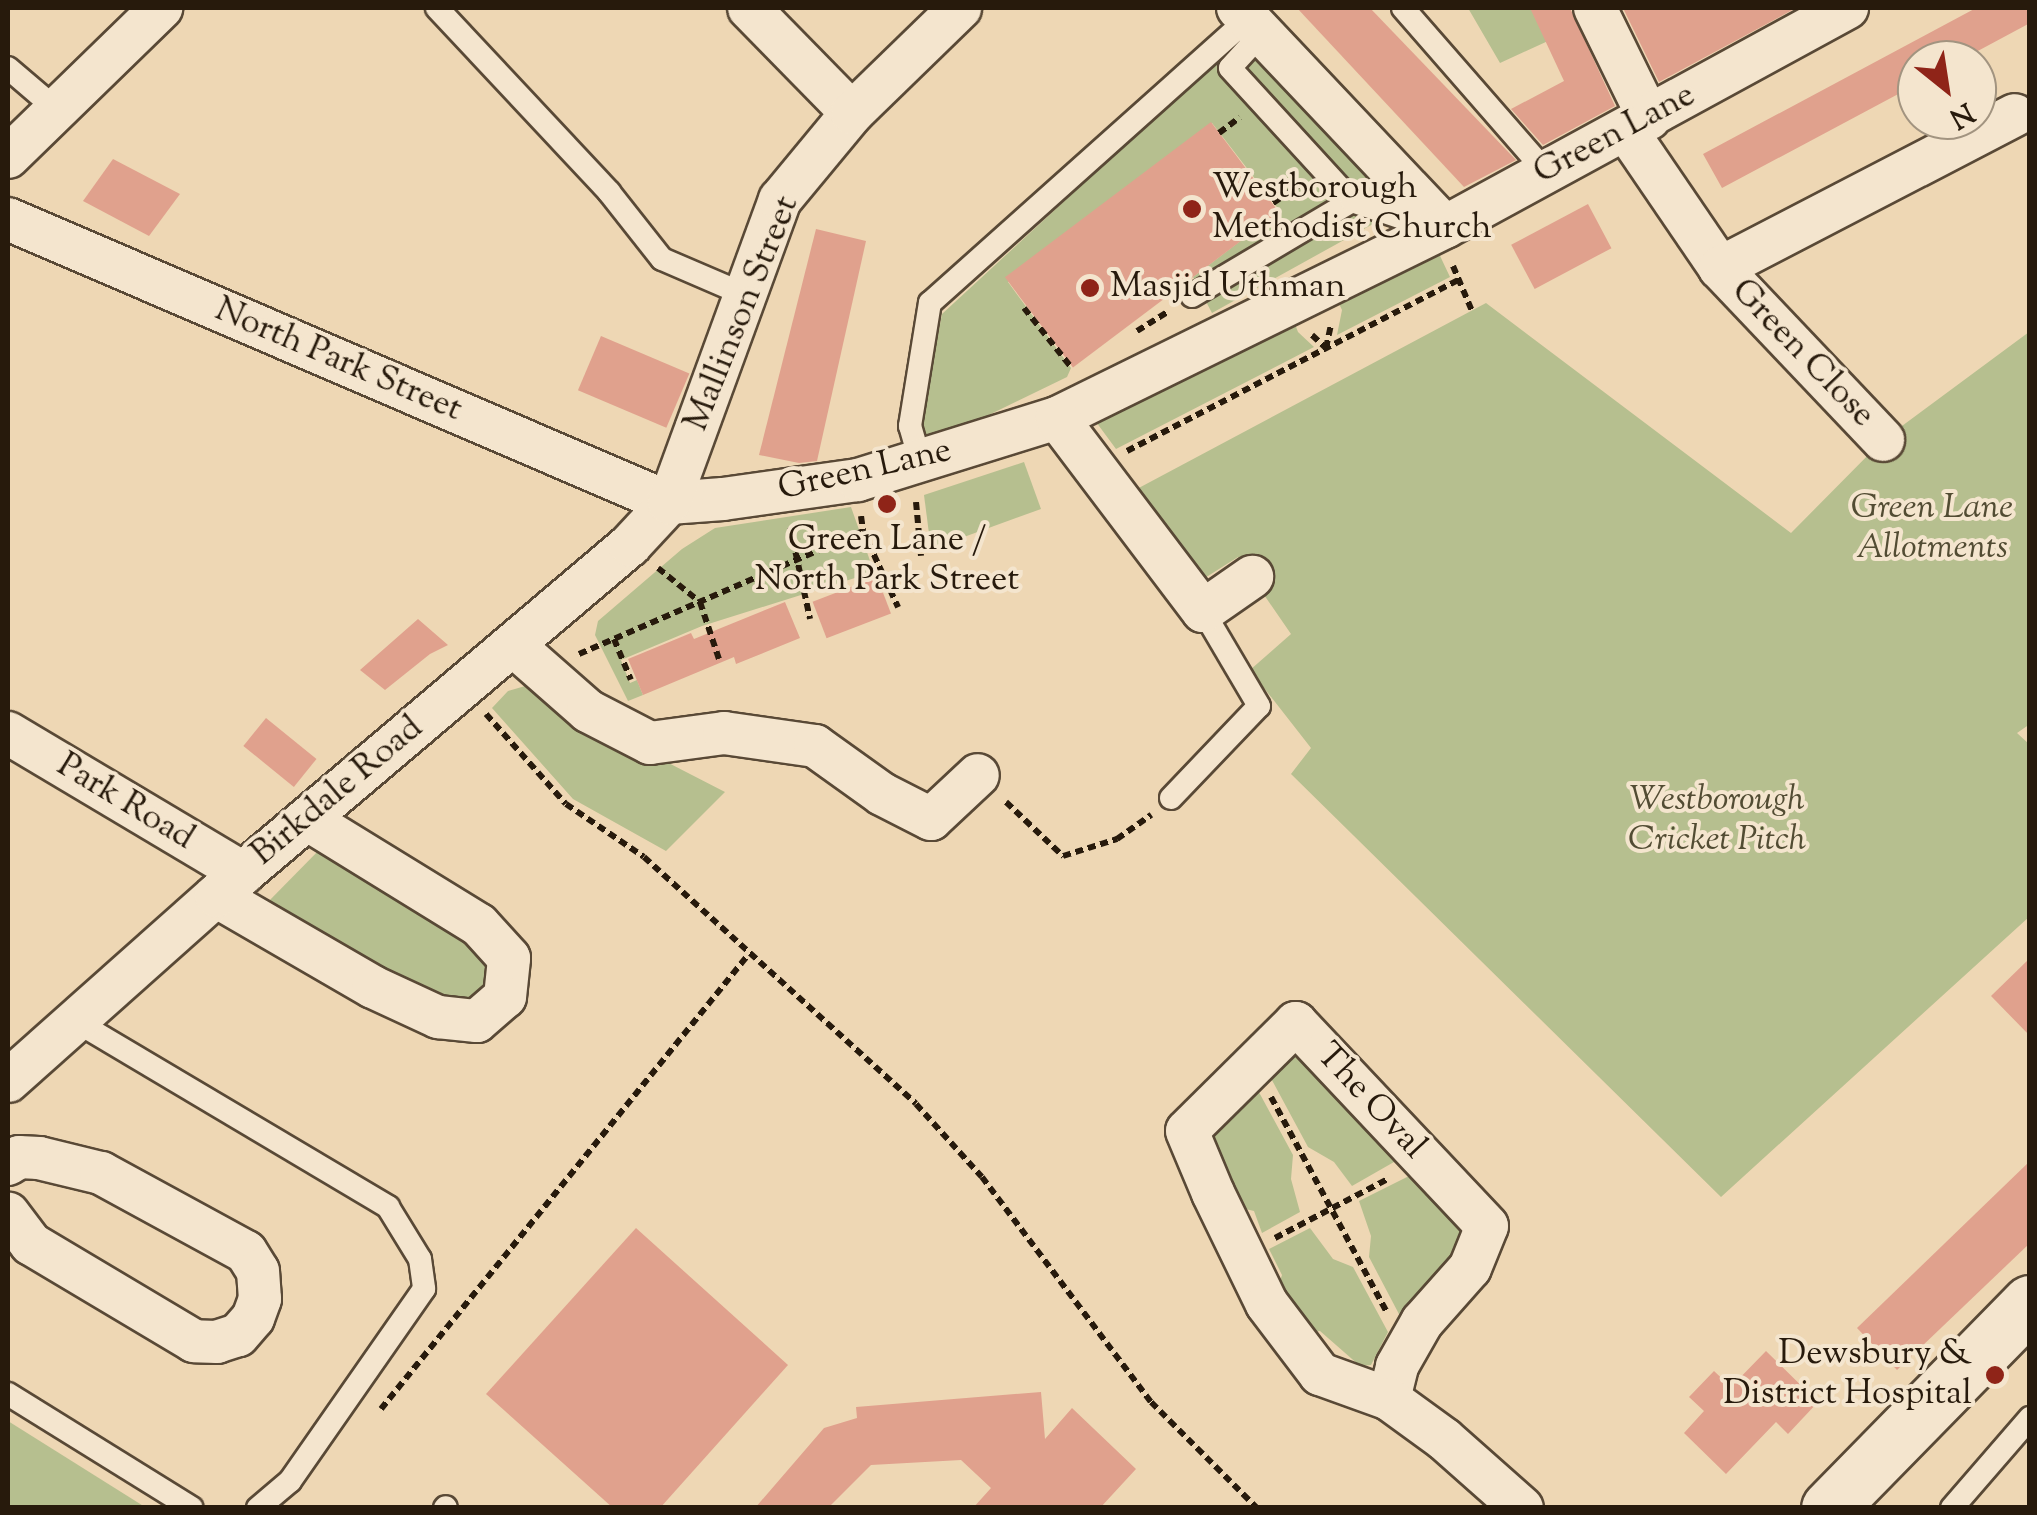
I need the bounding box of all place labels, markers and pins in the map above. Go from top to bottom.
place label: Westborough Methodist Church [1212,168,1492,250]
marker: Westborough Methodist Church [1181,198,1203,220]
place label: Masjid Uthman [1110,267,1346,309]
marker: Masjid Uthman [1079,277,1101,299]
marker: Green Lane / North Park Street [876,493,898,515]
place label: Green Lane / North Park Street [755,520,1019,602]
place label: Dewsbury & District Hospital [1723,1334,1972,1416]
marker: Dewsbury & District Hospital [1982,1362,2008,1388]

